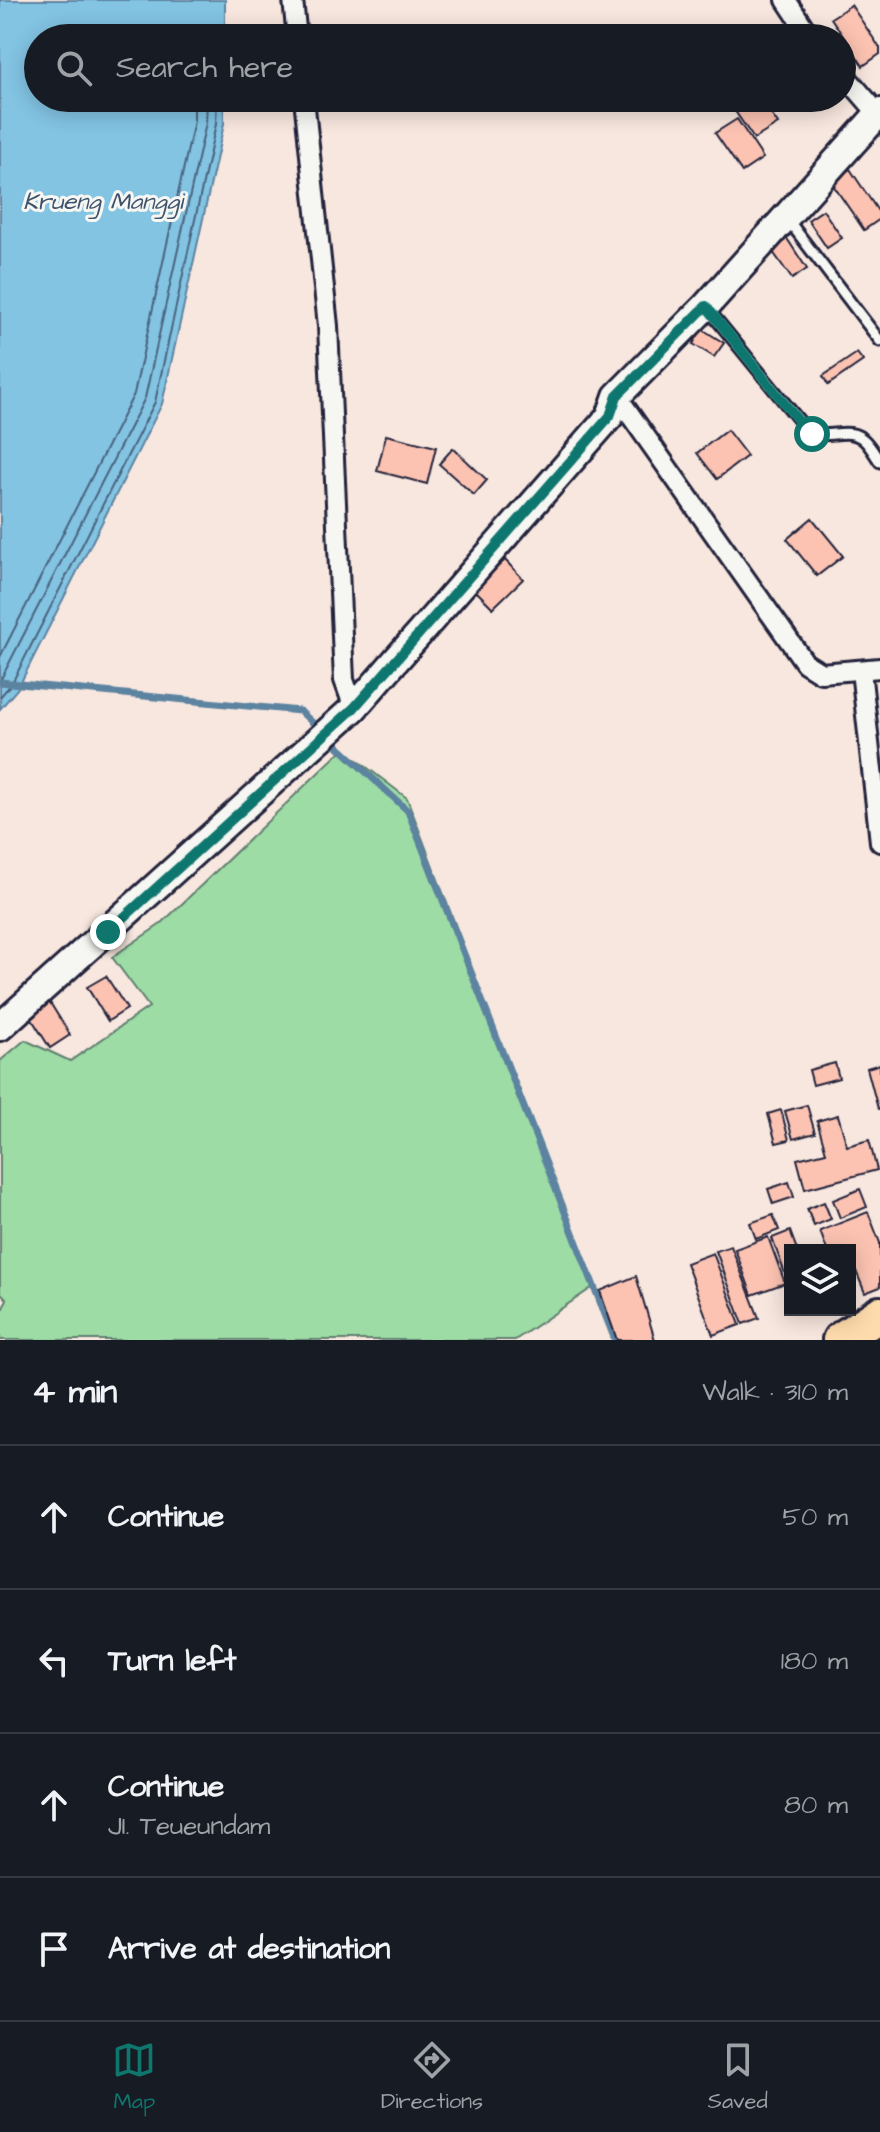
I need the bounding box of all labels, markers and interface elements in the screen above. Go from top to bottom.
search box [24,24,856,112]
icon: search [52,46,96,90]
text: Search here [116,47,293,89]
water label: Krueng Manggi [23,185,186,220]
route start [794,416,830,452]
route end [90,914,126,950]
map controls [784,1244,856,1316]
button: layers [784,1244,856,1316]
text: 4 min [32,1368,117,1416]
text: Walk · 310 m [702,1374,848,1410]
icon: ahead [32,1495,76,1539]
text: Continue [108,1496,224,1538]
text: 50 m [783,1499,848,1535]
icon: left [32,1639,76,1683]
text: Turn left [108,1640,236,1682]
text: 180 m [781,1643,848,1679]
text: Continue [108,1766,224,1808]
icon: ahead [32,1783,76,1827]
text: 80 m [784,1787,848,1823]
text: JI. Teueundam [108,1808,270,1844]
icon: arrive [32,1927,76,1971]
text: Arrive at destination [108,1928,390,1970]
tab: Map [112,2038,156,2117]
tab: Directions [381,2038,483,2117]
tab: Saved [708,2038,768,2117]

